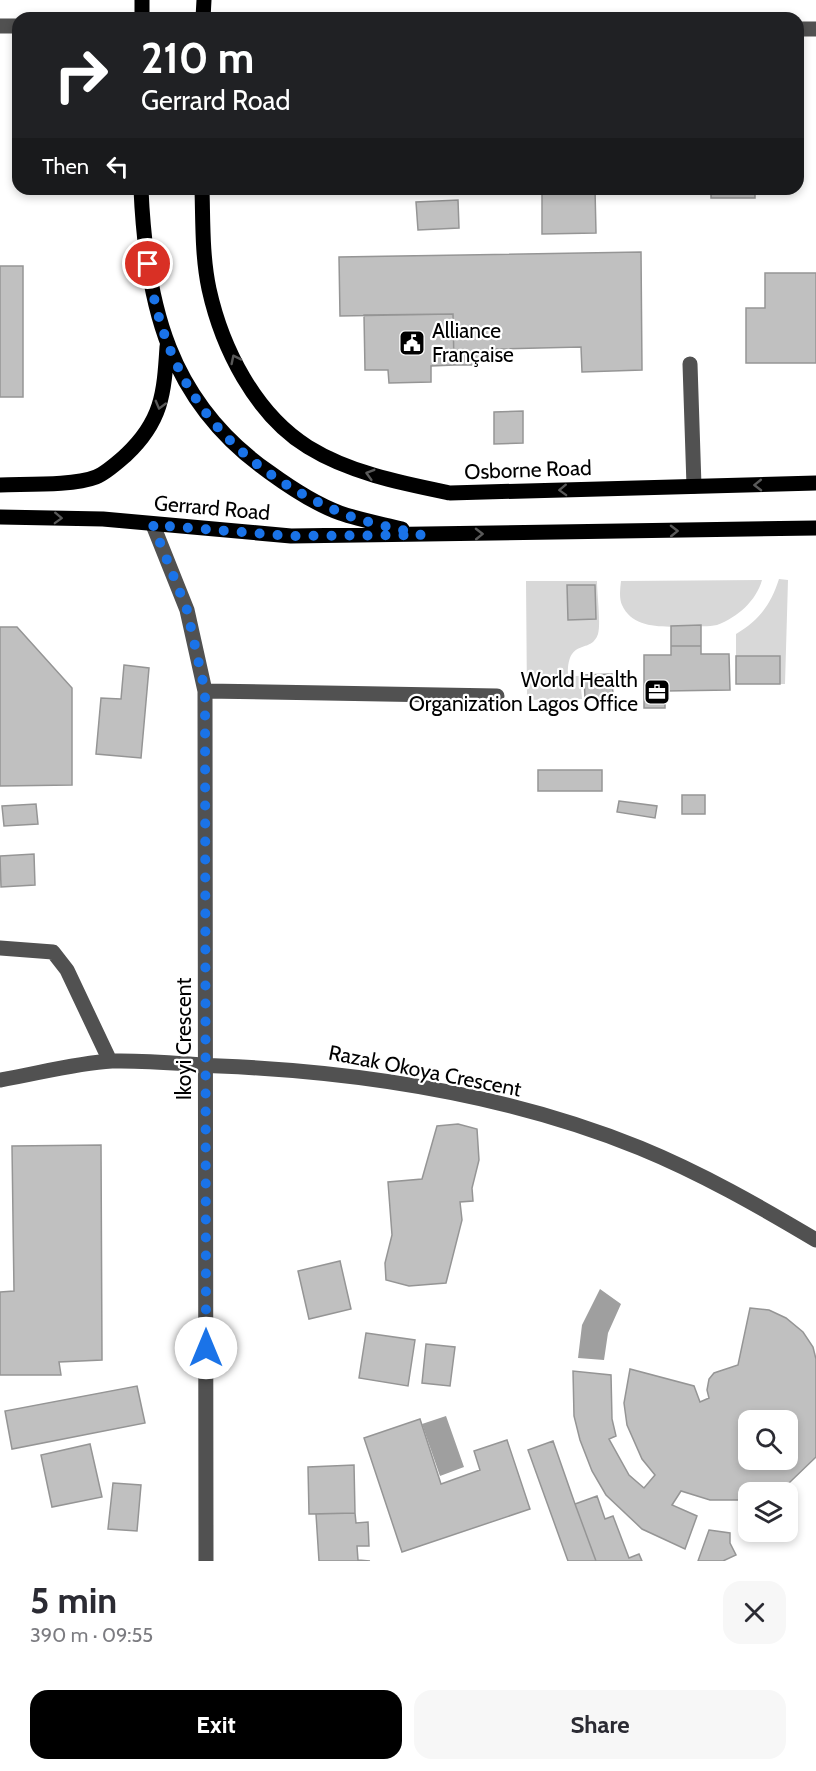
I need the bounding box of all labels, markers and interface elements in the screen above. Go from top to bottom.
text: 210 m [141,32,254,84]
icon: right [42,36,120,114]
text: Gerrard Road [141,84,290,117]
icon: left [101,150,134,183]
text: Then [42,153,89,180]
pin [122,238,173,289]
icon: arrive [131,247,164,280]
place label: Alliance Française [432,318,514,367]
public building icon: Alliance Française [397,328,427,358]
one-way arrow [230,354,242,365]
one-way arrow [155,399,167,410]
street label: Osborne Road [464,455,592,484]
one-way arrow [365,469,376,481]
one-way arrow [753,479,762,491]
one-way arrow [558,484,567,496]
street label: Gerrard Road [153,490,271,525]
one-way arrow [54,512,63,524]
one-way arrow [670,524,679,537]
one-way arrow [475,527,484,540]
place label: World Health Organization Lagos Office [409,667,638,716]
office icon: World Health Organization Lagos Office [642,677,672,707]
street label: Ikoyi Crescent [171,978,196,1100]
street label: Razak Okoya Crescent [327,1040,524,1101]
position arrow [174,1316,238,1380]
map controls [738,1410,798,1542]
button: search [738,1410,798,1470]
button: layers [738,1482,798,1542]
text: 5 min [30,1578,117,1622]
button: close [723,1581,786,1644]
text: 390 m · 09:55 [30,1623,153,1647]
button: Exit [30,1690,402,1759]
button: Share [414,1690,786,1759]

